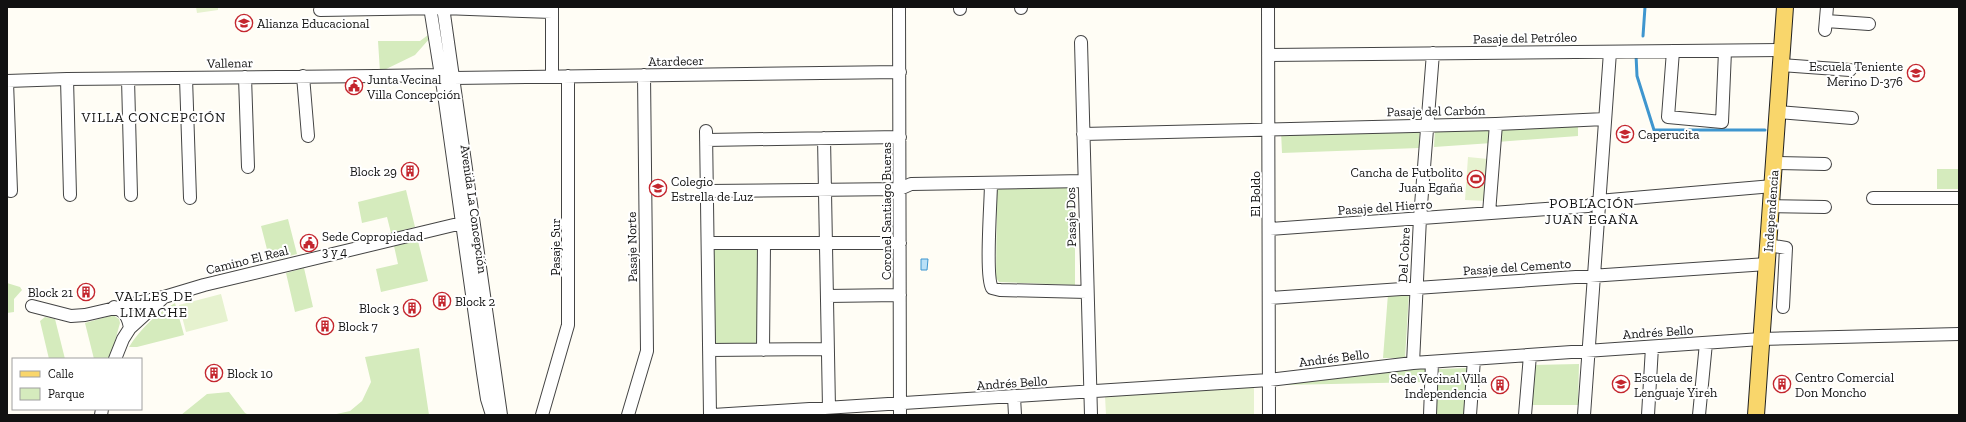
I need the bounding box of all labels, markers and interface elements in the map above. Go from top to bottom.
school or university icon: Alianza Educacional [234,13,254,33]
place label: Alianza Educacional [257,16,370,31]
street label: Pasaje del Petróleo [1473,30,1578,47]
street label: Atardecer [648,53,704,69]
street label: Vallenar [206,55,253,71]
place label: Escuela Teniente Merino D-376 [1809,59,1903,89]
school or university icon: Escuela Teniente Merino D-376 [1906,63,1926,83]
place label: Junta Vecinal Villa Concepción [366,72,461,102]
public building icon: Junta Vecinal Villa Concepción [344,76,364,96]
street label: Pasaje del Carbón [1386,103,1486,120]
district label: VILLA CONCEPCIÓN [81,109,226,126]
school or university icon: Caperucita [1615,124,1635,144]
place label: Caperucita [1638,127,1700,142]
street label: Coronel Santiago Bueras [879,142,894,280]
street label: Avenida La Concepción [458,144,491,275]
building icon: Block 29 [400,161,420,181]
place label: Block 29 [350,164,397,179]
place label: Cancha de Futbolito Juan Egaña [1351,165,1464,195]
sports icon: Cancha de Futbolito Juan Egaña [1466,169,1486,189]
street label: Independencia [1761,169,1781,253]
street label: El Boldo [1248,171,1263,217]
place label: Colegio Estrella de Luz [671,174,753,204]
school or university icon: Colegio Estrella de Luz [648,178,668,198]
street label: Pasaje Dos [1063,187,1080,247]
district label: POBLACIÓN JUAN EGAÑA [1545,195,1639,228]
street label: Pasaje del Hierro [1337,196,1433,219]
street label: Pasaje Norte [624,212,641,282]
street label: Pasaje Sur [548,218,564,276]
street label: Del Cobre [1395,227,1413,283]
place label: Sede Copropiedad 3 y 4 [322,229,423,259]
public building icon: Sede Copropiedad 3 y 4 [299,233,319,253]
street label: Camino El Real [204,242,290,277]
street label: Pasaje del Cemento [1462,256,1572,279]
building icon: Block 21 [76,282,96,302]
place label: Block 21 [28,285,73,300]
district label: VALLES DE LIMACHE [114,288,193,321]
building icon: Block 2 [432,291,452,311]
place label: Block 2 [455,294,496,309]
building icon: Block 3 [402,298,422,318]
place label: Block 3 [359,301,399,316]
building icon: Block 7 [315,316,335,336]
place label: Block 7 [338,319,378,334]
street label: Andrés Bello [1622,322,1694,342]
street label: Andrés Bello [1298,346,1370,370]
legend [12,358,142,410]
building icon: Block 10 [204,363,224,383]
place label: Block 10 [227,366,273,381]
text: Calle [48,367,74,381]
place label: Escuela de Lenguaje Yireh [1634,370,1718,401]
place label: Centro Comercial Don Moncho [1795,370,1895,400]
place label: Sede Vecinal Villa Independencia [1390,371,1488,401]
street label: Andrés Bello [976,373,1048,393]
school or university icon: Escuela de Lenguaje Yireh [1611,374,1631,394]
building icon: Centro Comercial Don Moncho [1772,374,1792,394]
building icon: Sede Vecinal Villa Independencia [1490,375,1510,395]
text: Parque [48,387,85,401]

